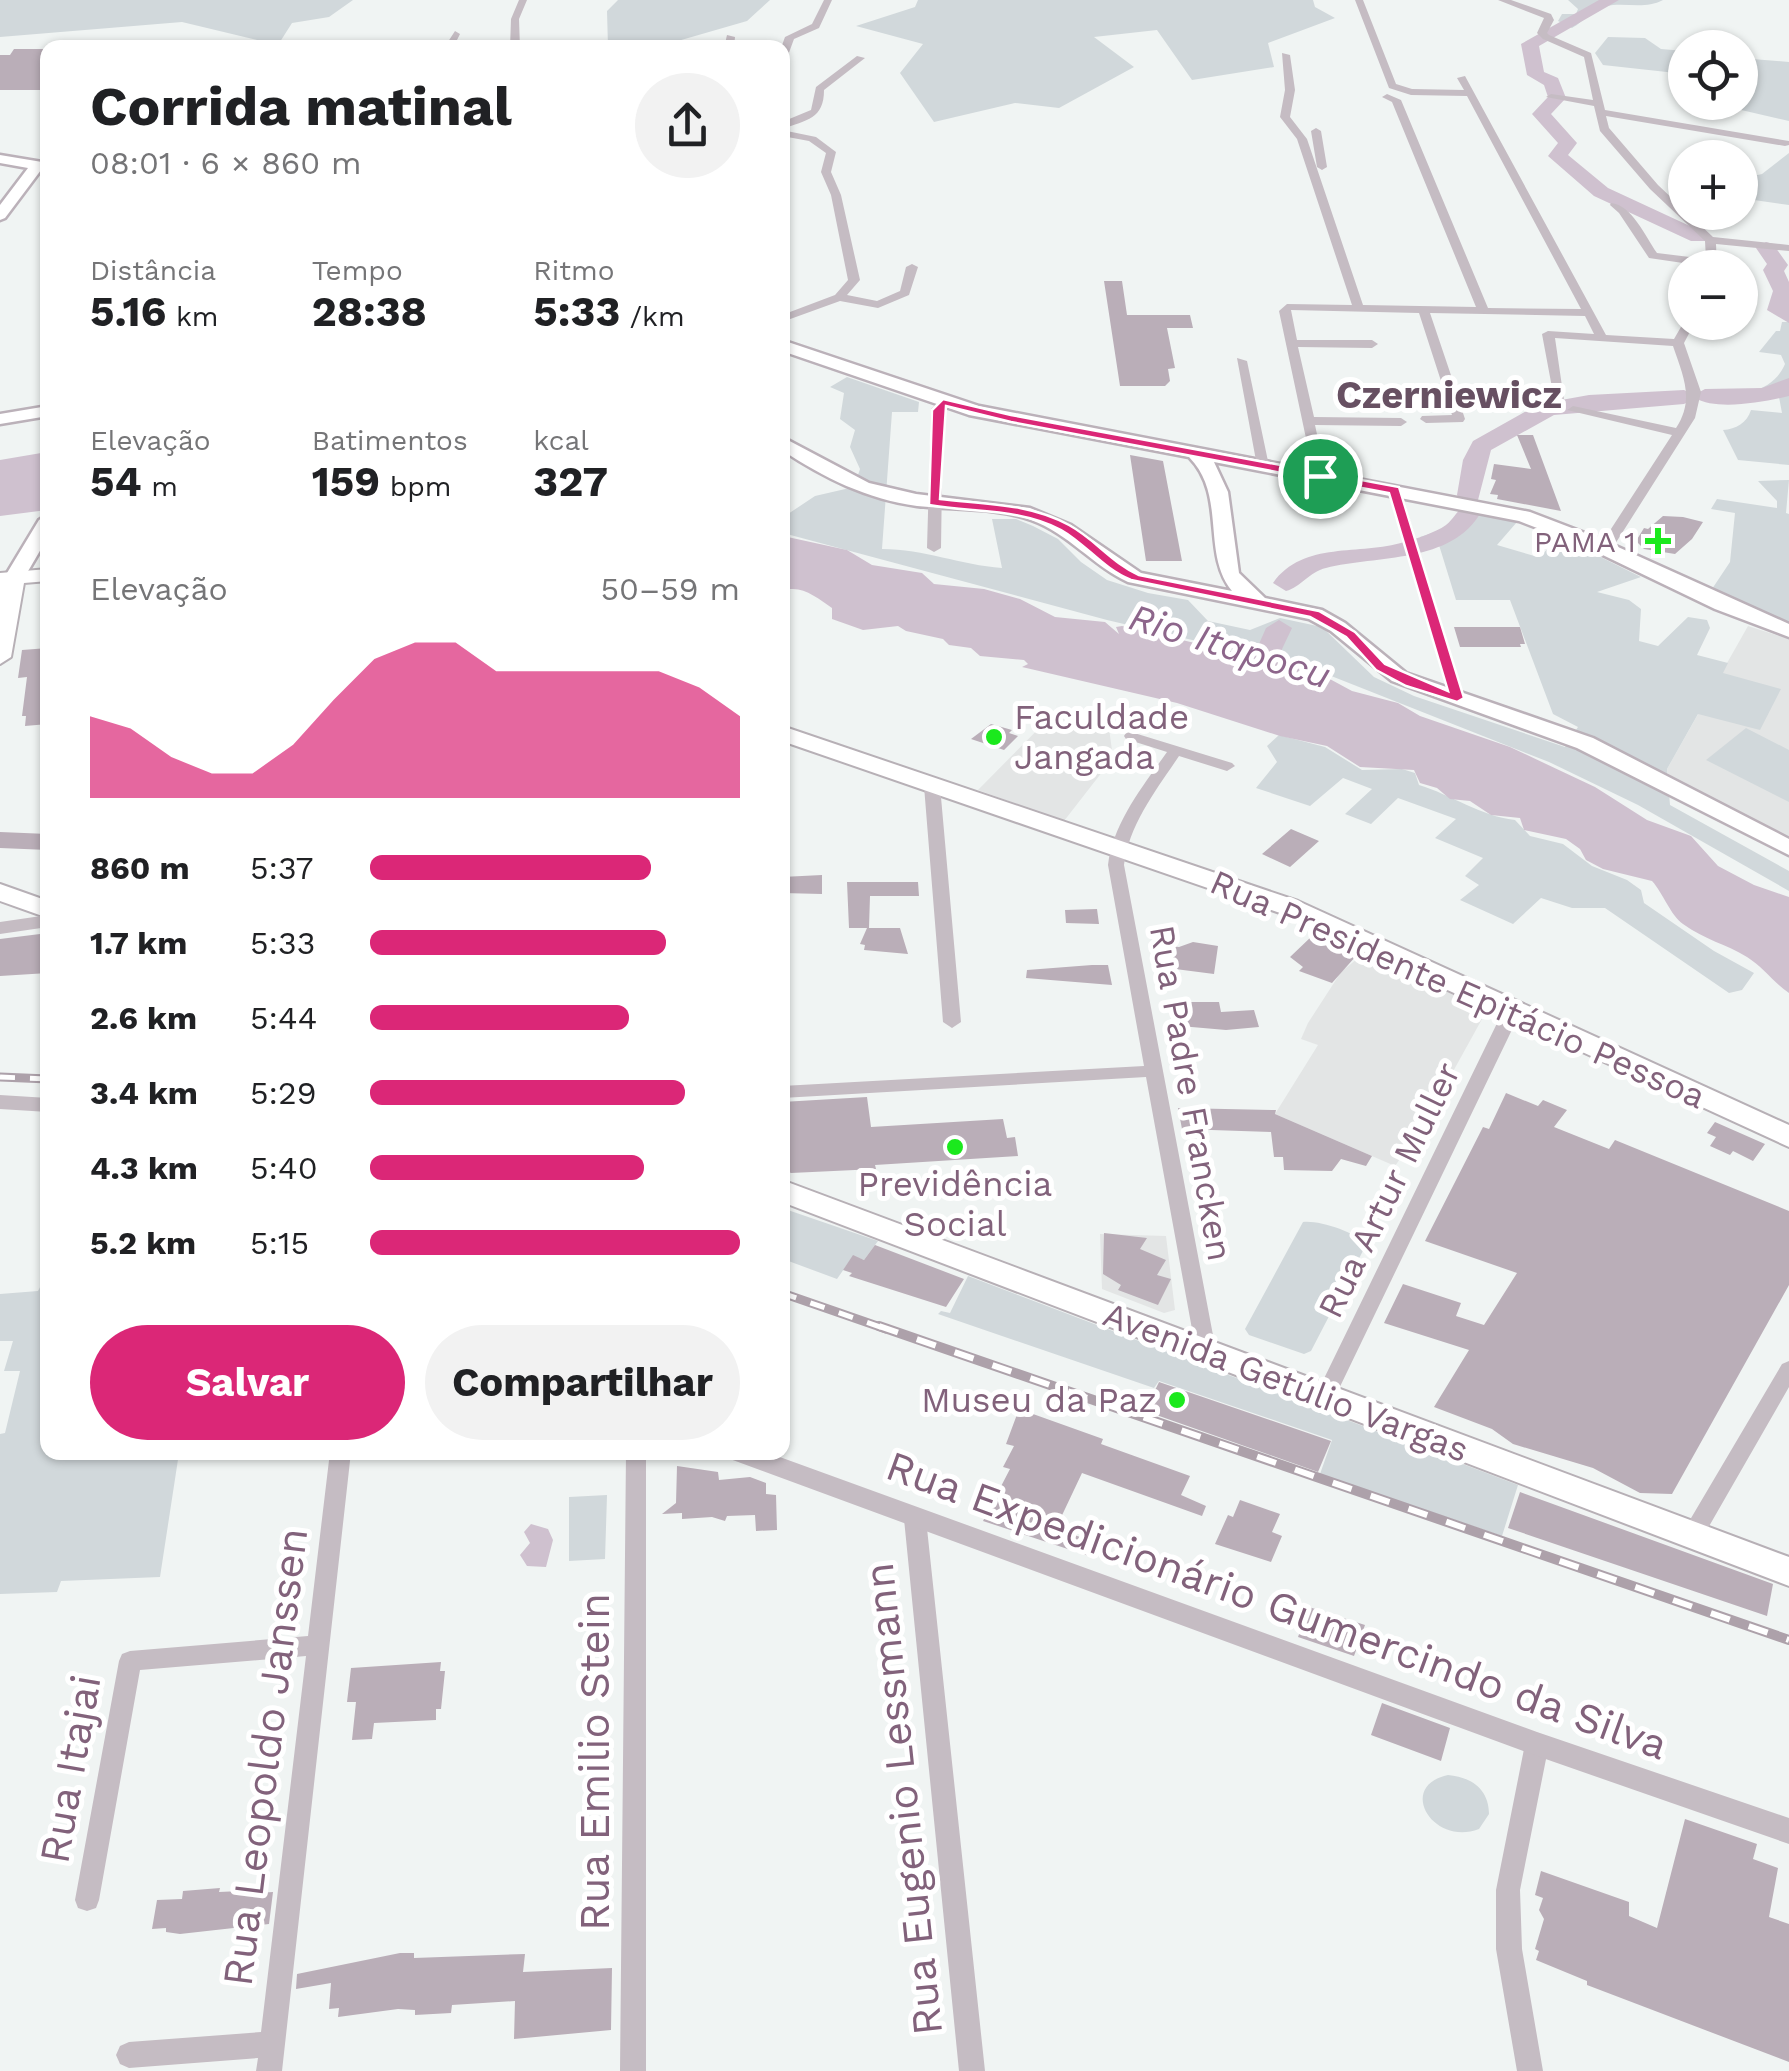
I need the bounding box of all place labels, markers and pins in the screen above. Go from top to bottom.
pin [1278,434,1363,519]
place label: PAMA 1 [1534,524,1636,559]
marker: PAMA 1 [1645,528,1671,554]
place label: Faculdade Jangada [1014,696,1189,778]
marker: Faculdade Jangada [983,726,1005,748]
marker: Previdência Social [944,1136,966,1158]
place label: Previdência Social [858,1163,1052,1245]
place label: Museu da Paz [921,1379,1157,1421]
marker: Museu da Paz [1166,1389,1188,1411]

